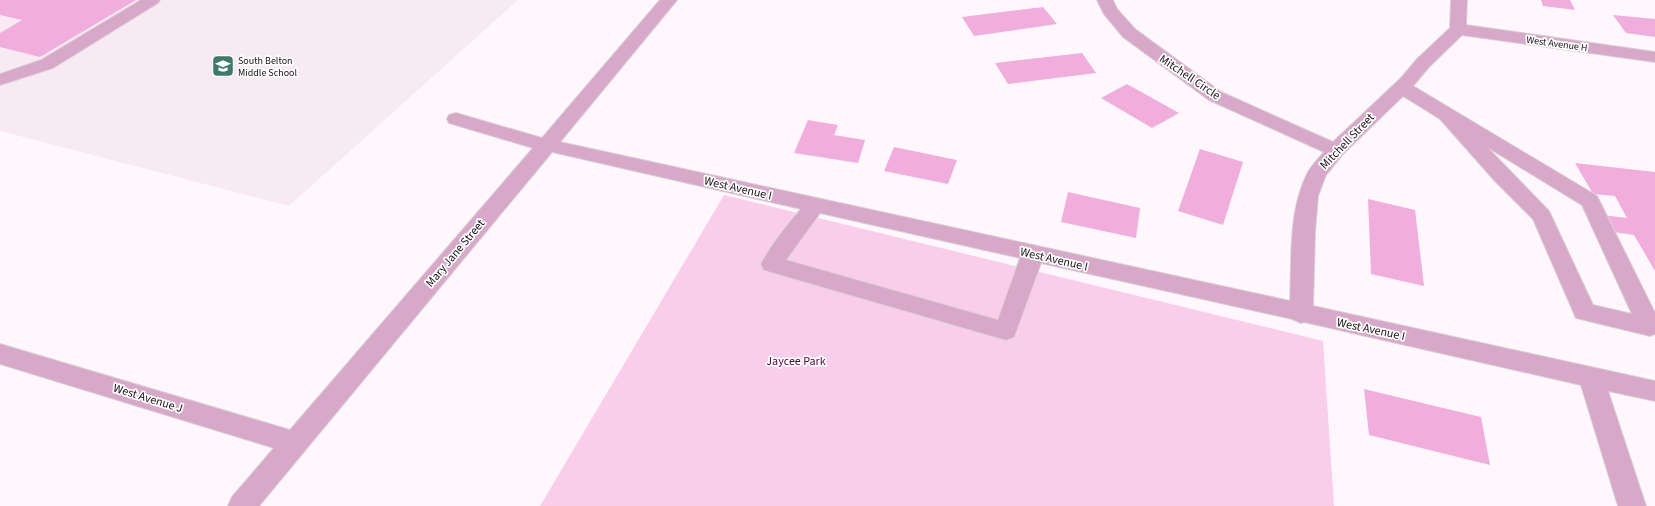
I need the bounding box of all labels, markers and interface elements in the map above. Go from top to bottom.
street label: West Avenue H [1525,33,1588,55]
street label: Mitchell Circle [1156,51,1224,104]
school or university icon: South Belton Middle School [210,53,236,79]
place label: South Belton Middle School [238,54,298,80]
street label: Mitchell Street [1316,110,1379,173]
street label: West Avenue I [702,172,773,205]
street label: Mary Jane Street [422,216,489,291]
street label: West Avenue I [1018,243,1089,276]
street label: West Avenue I [1335,314,1406,345]
park label: Jaycee Park [766,353,826,370]
street label: West Avenue J [111,380,185,417]

